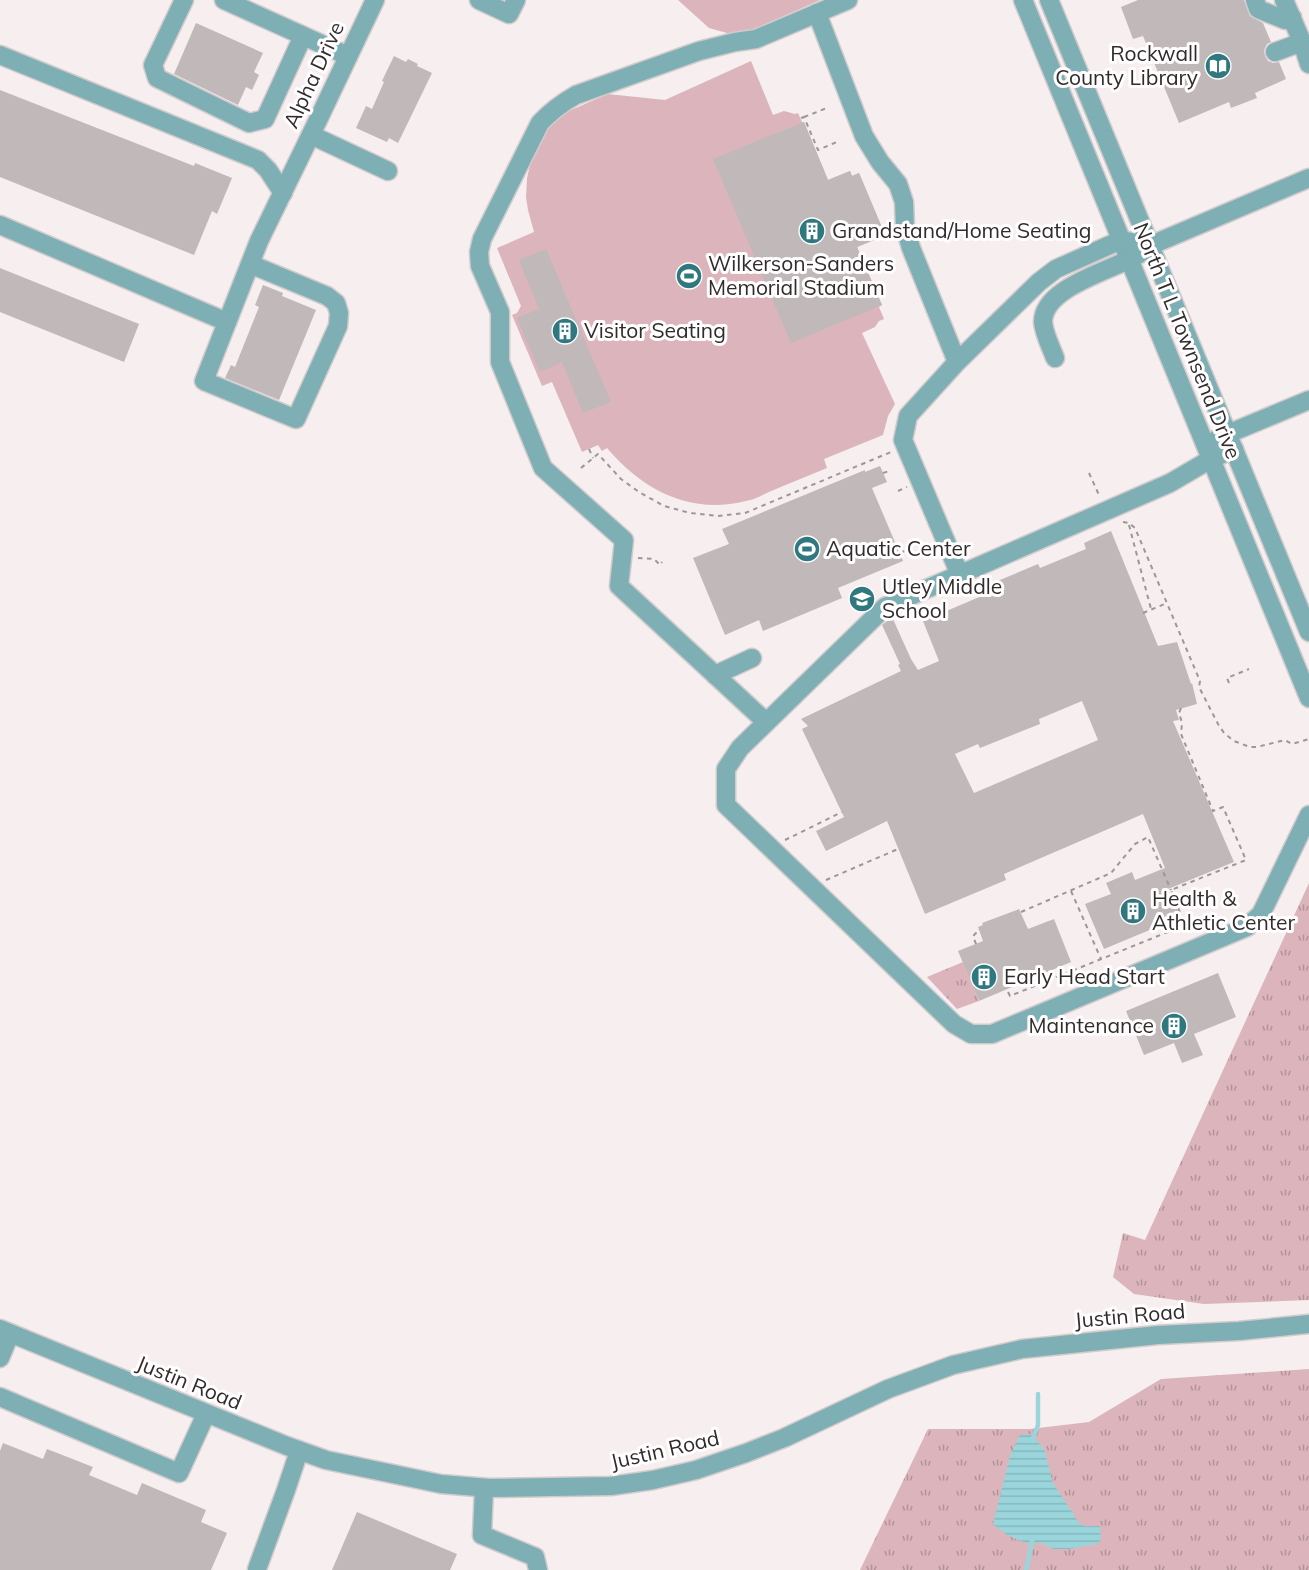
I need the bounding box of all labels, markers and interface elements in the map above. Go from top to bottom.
street label: Alpha Drive [277,17,349,132]
place label: Rockwall County Library [1055,40,1198,90]
library icon: Rockwall County Library [1203,51,1233,81]
building icon: Grandstand/Home Seating [797,216,827,246]
place label: Grandstand/Home Seating [832,217,1091,243]
street label: North T L Townsend Drive [1129,219,1247,463]
place label: Wilkerson-Sanders Memorial Stadium [708,250,894,300]
sports icon: Wilkerson-Sanders Memorial Stadium [674,261,704,291]
building icon: Visitor Seating [550,316,580,346]
place label: Visitor Seating [584,317,726,343]
sports icon: Aquatic Center [792,534,822,564]
place label: Aquatic Center [826,535,971,561]
place label: Utley Middle School [882,573,1002,623]
school or university icon: Utley Middle School [847,584,877,614]
place label: Health & Athletic Center [1152,885,1295,935]
building icon: Health & Athletic Center [1118,896,1148,926]
building icon: Early Head Start [969,962,999,992]
place label: Early Head Start [1004,963,1165,989]
building icon: Maintenance [1159,1011,1189,1041]
place label: Maintenance [1029,1012,1154,1038]
street label: Justin Road [1074,1297,1186,1333]
street label: Justin Road [133,1349,246,1415]
street label: Justin Road [608,1424,722,1474]

